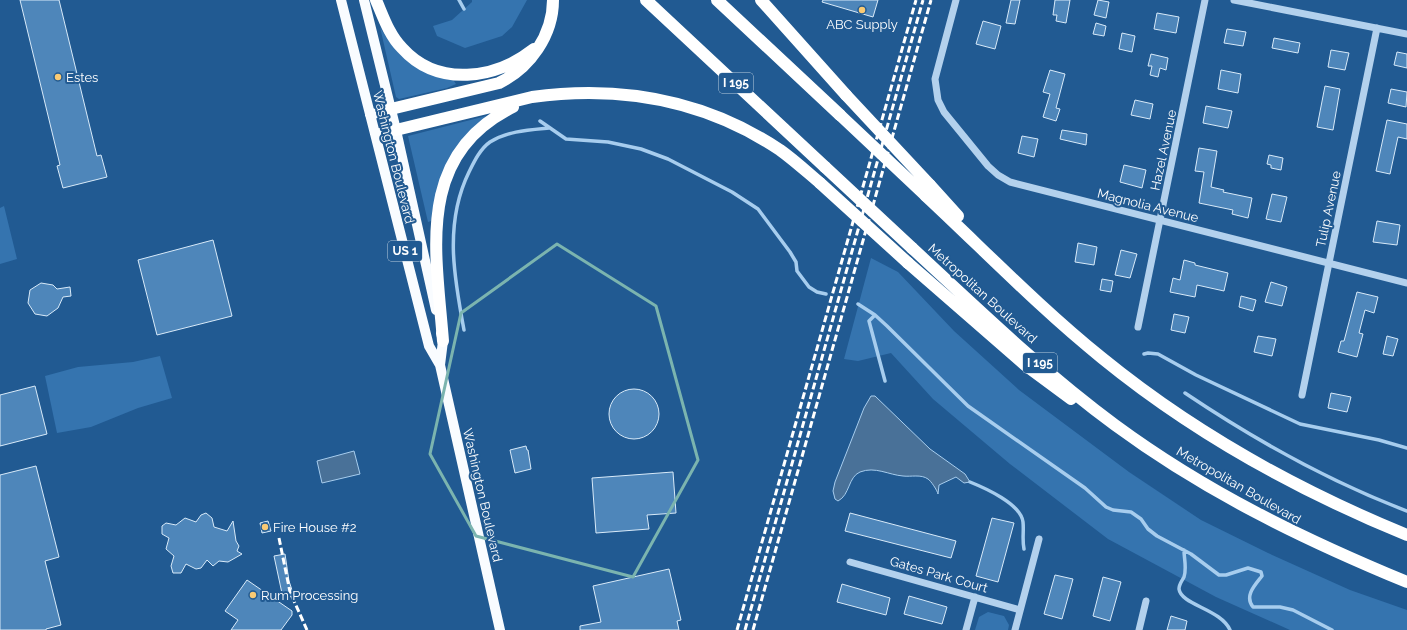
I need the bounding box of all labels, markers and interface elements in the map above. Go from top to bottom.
marker: ABC Supply [857,5,867,15]
place label: ABC Supply [826,17,898,32]
place label: Estes [66,70,98,85]
marker: Estes [53,72,63,82]
road number: I 195 [719,73,753,93]
street label: Washington Boulevard [370,89,417,225]
street label: Hazel Avenue [1148,108,1179,192]
street label: Tulip Avenue [1313,169,1344,249]
street label: Magnolia Avenue [1096,186,1200,225]
road number: US 1 [388,241,422,261]
street label: Metropolitan Boulevard [925,241,1040,346]
road number: I 195 [1023,353,1057,373]
street label: Washington Boulevard [460,427,505,563]
street label: Metropolitan Boulevard [1174,444,1304,527]
place label: Fire House #2 [273,520,357,535]
marker: Fire House #2 [260,522,270,532]
street label: Gates Park Court [888,553,990,596]
place label: Rum Processing [261,588,358,603]
marker: Rum Processing [248,590,258,600]

